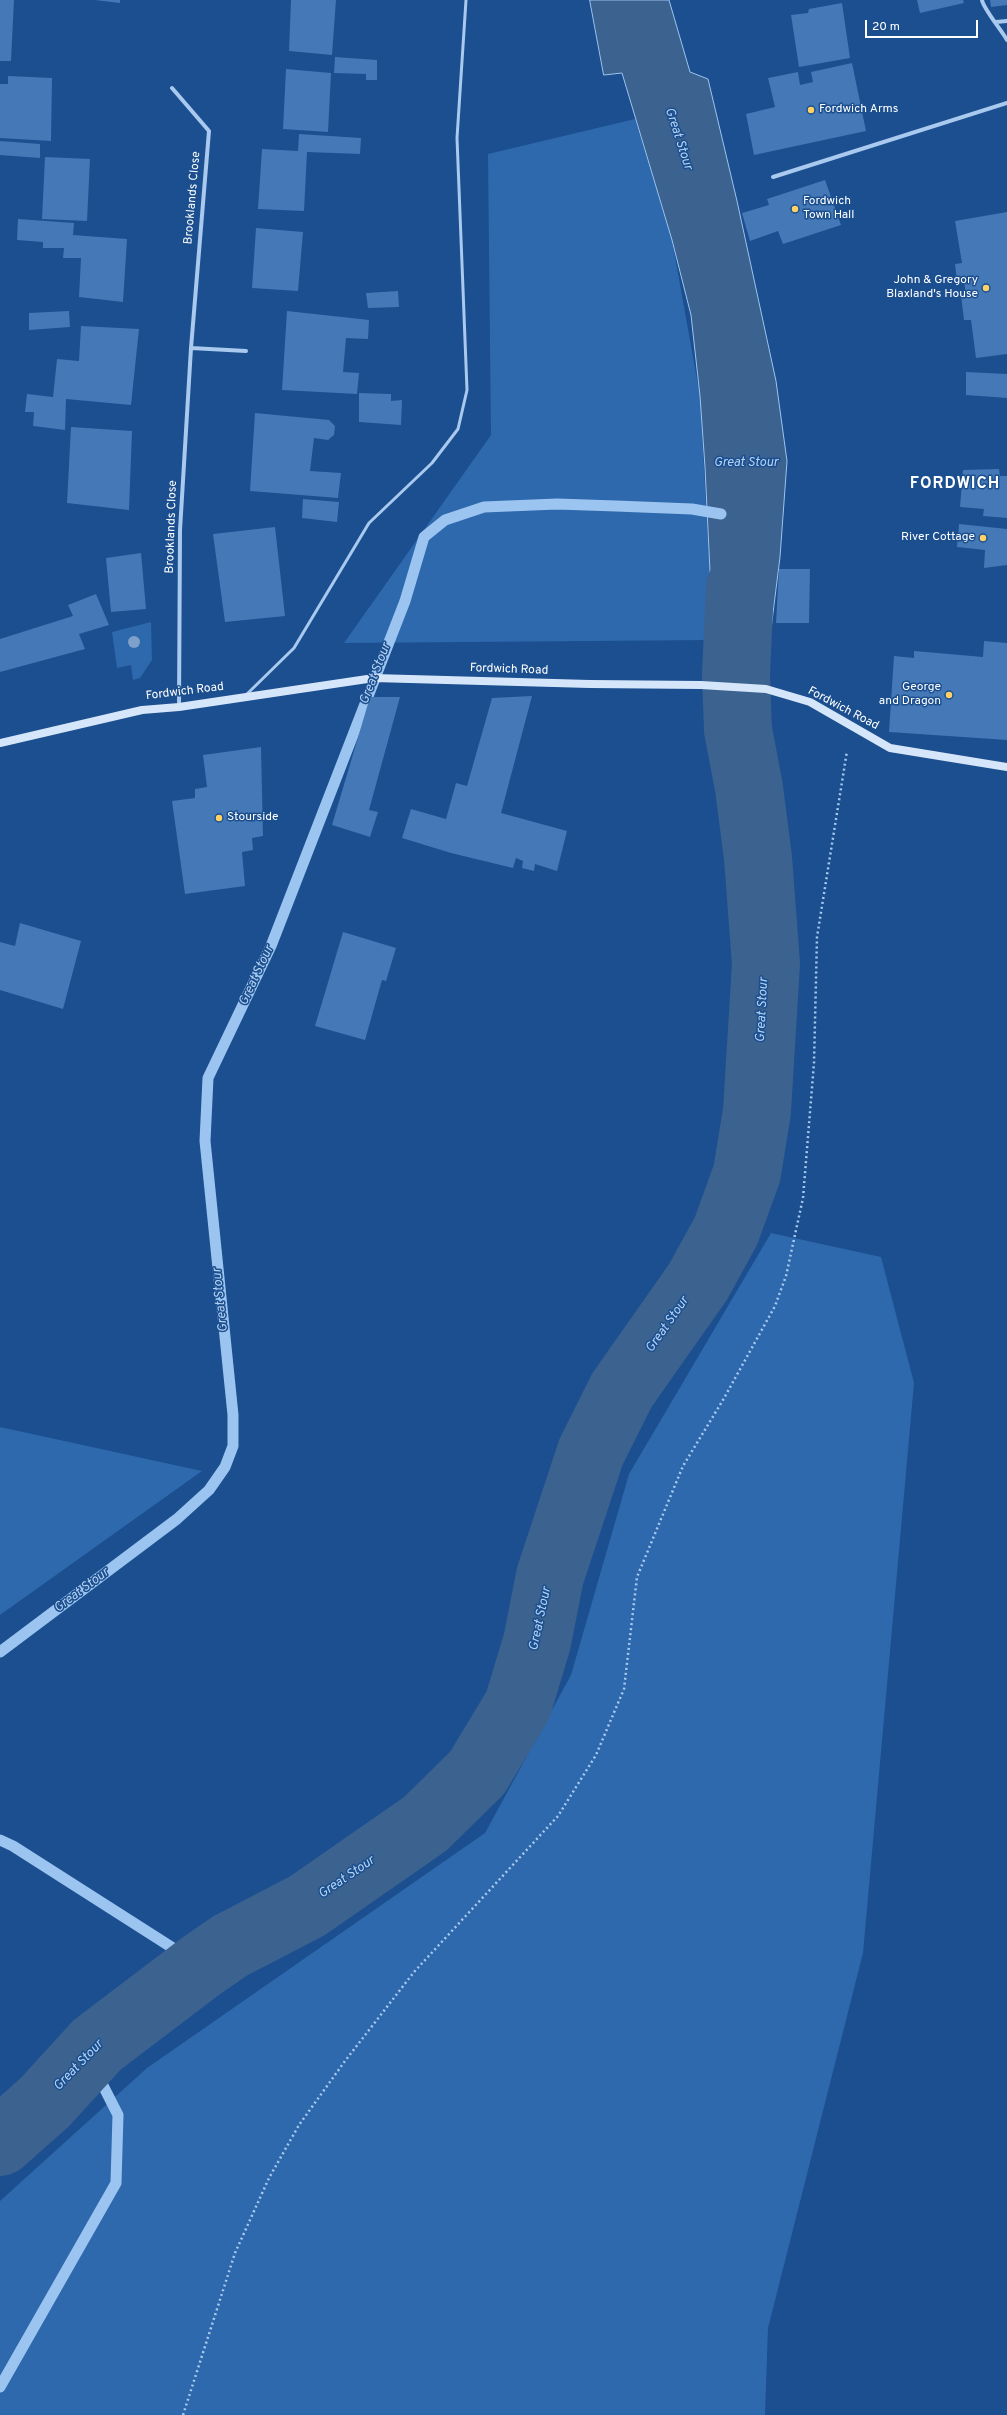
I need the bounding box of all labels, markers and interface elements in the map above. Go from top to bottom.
scale bar [867,12,980,38]
text: 20 m [872,19,900,35]
place label: Fordwich Arms [819,103,898,117]
marker: Fordwich Arms [806,105,816,115]
water label: Great Stour [661,106,695,172]
street label: Brooklands Close [182,151,204,245]
place label: Fordwich Town Hall [803,195,854,223]
marker: Fordwich Town Hall [790,204,800,214]
place label: John & Gregory Blaxland's House [886,274,978,302]
marker: John & Gregory Blaxland's House [981,283,991,293]
water label: Great Stour [714,455,778,471]
district label: FORDWICH [910,475,1000,495]
street label: Brooklands Close [163,480,181,574]
place label: River Cottage [901,531,975,545]
marker: River Cottage [978,533,988,543]
water label: Great Stour [357,641,395,707]
street label: Fordwich Road [470,661,548,679]
street label: Fordwich Road [145,680,225,704]
place label: George and Dragon [879,681,941,709]
street label: Fordwich Road [805,684,881,734]
marker: George and Dragon [944,690,954,700]
place label: Stourside [227,811,278,825]
marker: Stourside [214,813,224,823]
water label: Great Stour [236,943,278,1009]
water label: Great Stour [754,977,772,1043]
water label: Great Stour [210,1267,232,1333]
water label: Great Stour [643,1294,693,1356]
water label: Great Stour [52,1565,112,1617]
water label: Great Stour [527,1586,555,1652]
water label: Great Stour [316,1853,378,1903]
water label: Great Stour [51,2037,107,2095]

